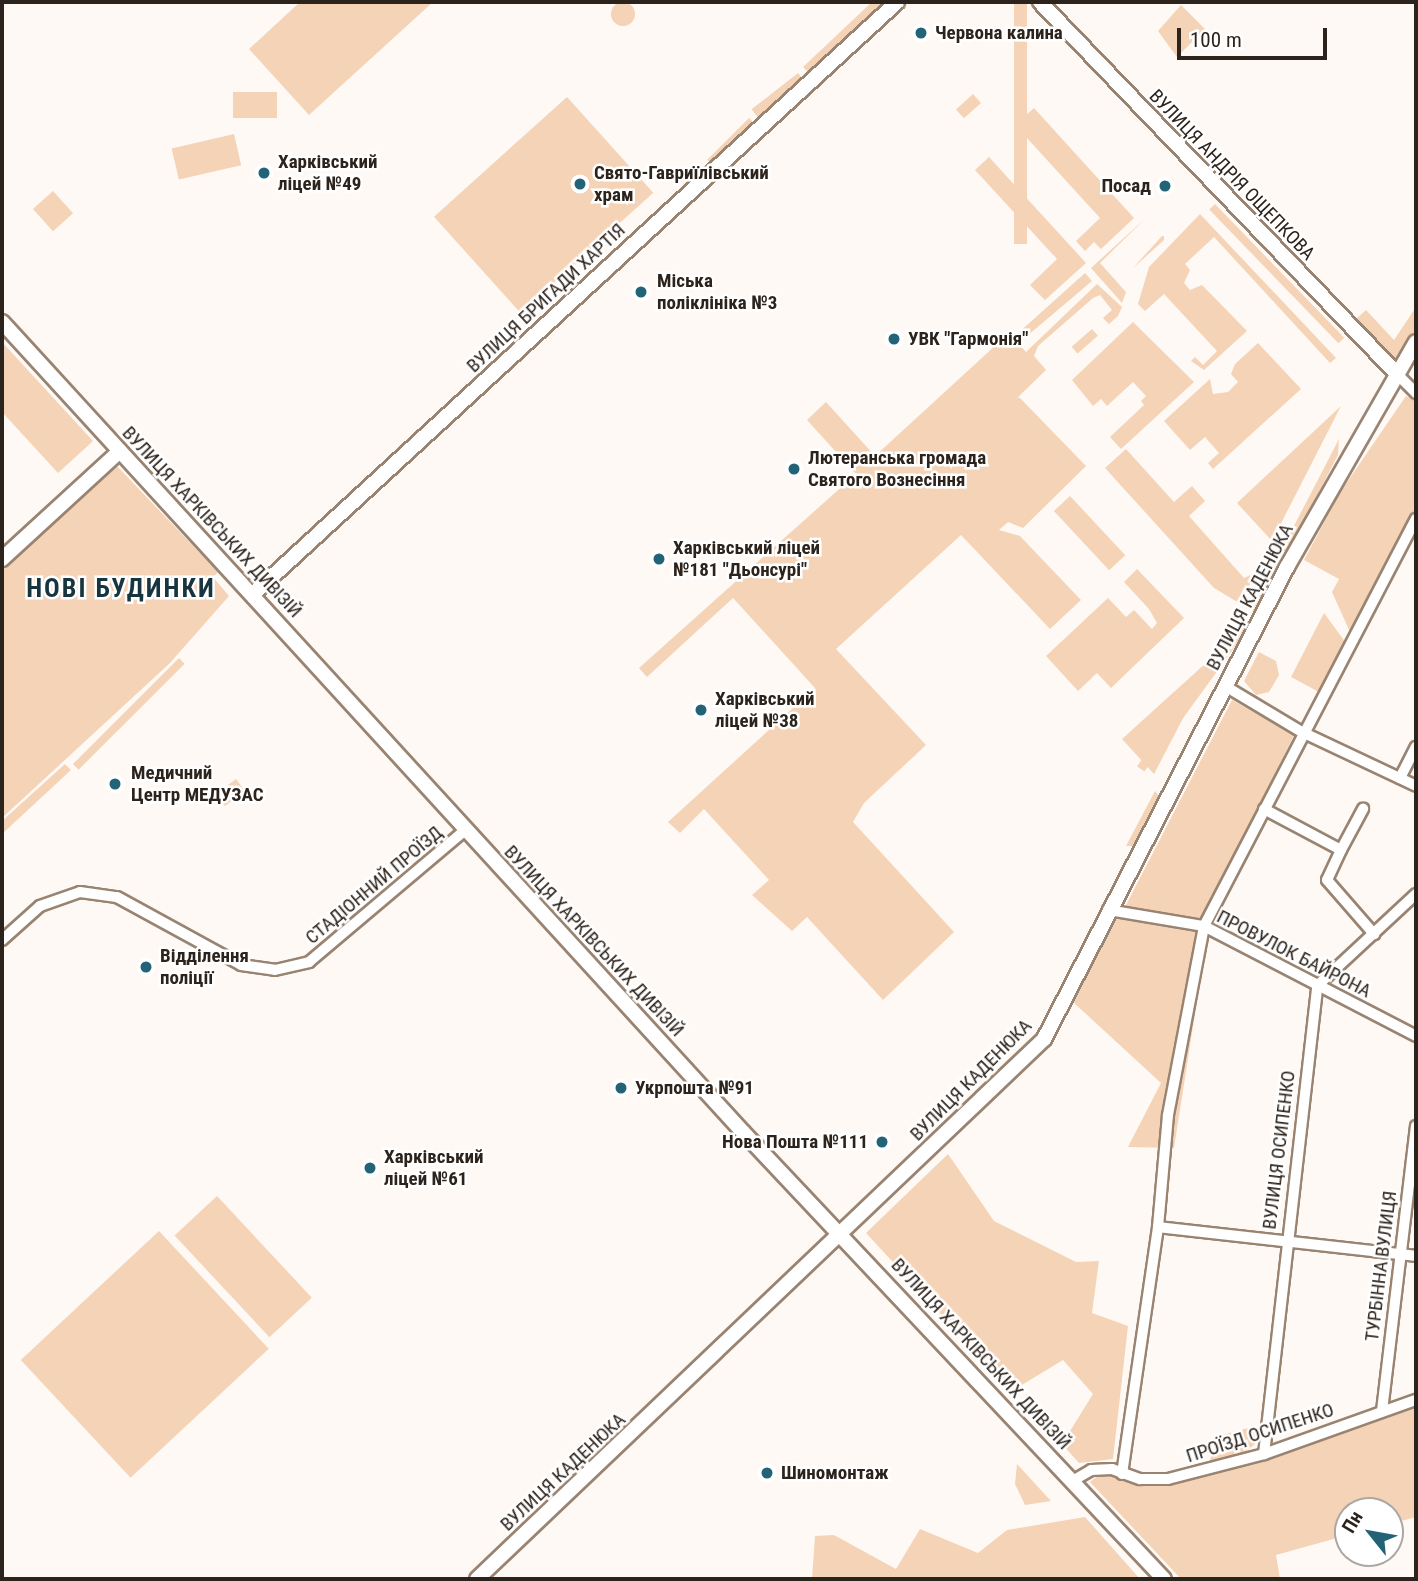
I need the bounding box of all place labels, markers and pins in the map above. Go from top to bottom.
place label: Червона калина [935,22,1063,44]
marker: Червона калина [913,25,929,41]
place label: Харківський ліцей №49 [278,151,377,195]
place label: Свято-Гавриїлівський храм [594,162,769,206]
marker: Харківський ліцей №49 [256,165,272,181]
place label: Посад [1101,175,1151,197]
marker: Свято-Гавриїлівський храм [572,176,588,192]
marker: Посад [1157,178,1173,194]
place label: Міська поліклініка №3 [657,270,777,314]
marker: Міська поліклініка №3 [631,282,651,302]
place label: УВК "Гармонія" [908,328,1028,350]
marker: УВК "Гармонія" [886,331,902,347]
place label: Лютеранська громада Святого Вознесіння [808,447,986,491]
marker: Лютеранська громада Святого Вознесіння [786,461,802,477]
place label: Харківський ліцей №181 "Дьонсурі" [673,537,820,581]
marker: Харківський ліцей №181 "Дьонсурі" [651,551,667,567]
place label: Харківський ліцей №38 [715,688,814,732]
marker: Харківський ліцей №38 [693,702,709,718]
place label: Медичний Центр МЕДУЗАС [131,762,264,806]
marker: Медичний Центр МЕДУЗАС [105,774,125,794]
place label: Відділення поліції [160,945,249,989]
marker: Відділення поліції [138,959,154,975]
place label: Укрпошта №91 [635,1077,754,1099]
marker: Укрпошта №91 [613,1080,629,1096]
place label: Нова Пошта №111 [722,1131,868,1153]
marker: Нова Пошта №111 [874,1134,890,1150]
place label: Харківський ліцей №61 [384,1146,483,1190]
marker: Харківський ліцей №61 [362,1160,378,1176]
place label: Шиномонтаж [781,1462,888,1484]
marker: Шиномонтаж [759,1465,775,1481]

